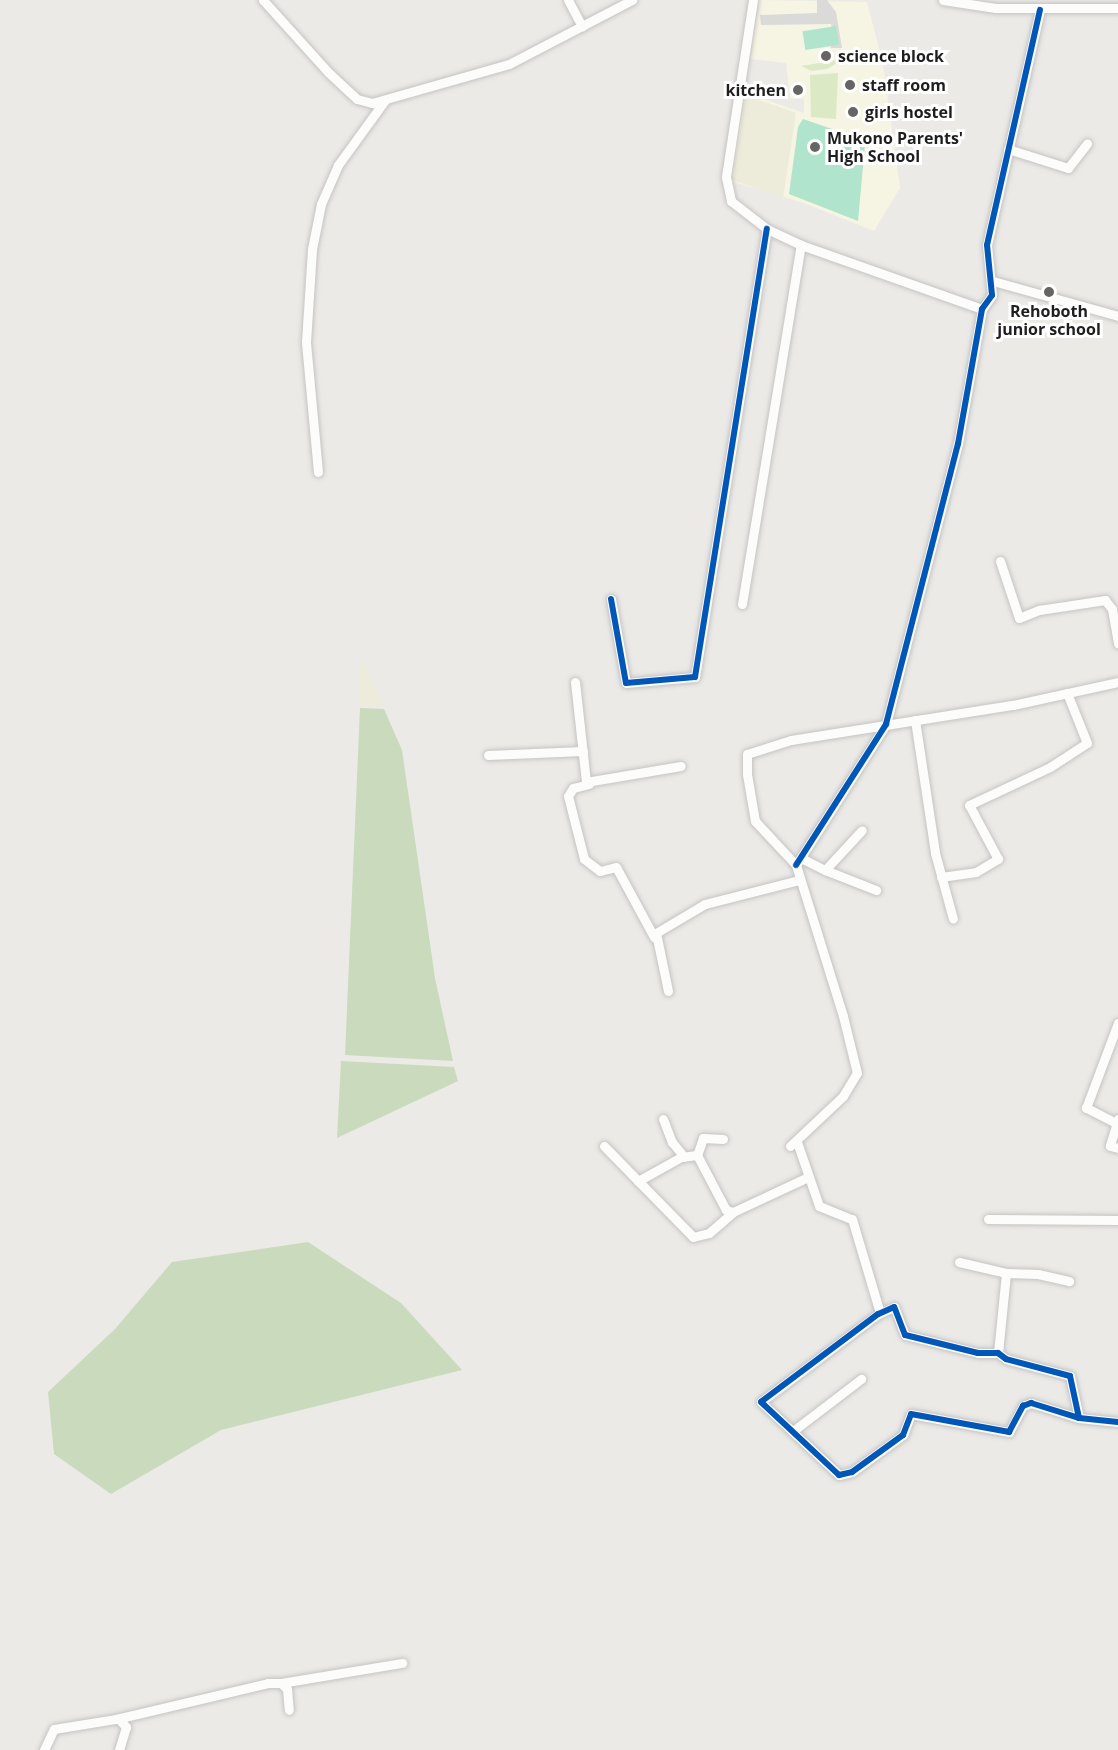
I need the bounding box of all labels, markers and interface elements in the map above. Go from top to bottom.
place label: science block [838,46,944,66]
marker: science block [819,49,833,63]
place label: staff room [862,75,946,95]
marker: staff room [843,78,857,92]
place label: kitchen [726,80,786,100]
marker: kitchen [791,83,805,97]
place label: girls hostel [865,102,953,122]
marker: girls hostel [846,105,860,119]
place label: Mukono Parents' High School [827,128,963,166]
marker: Mukono Parents' High School [808,140,822,154]
marker: Rehoboth junior school [1042,285,1056,299]
place label: Rehoboth junior school [997,301,1101,339]

